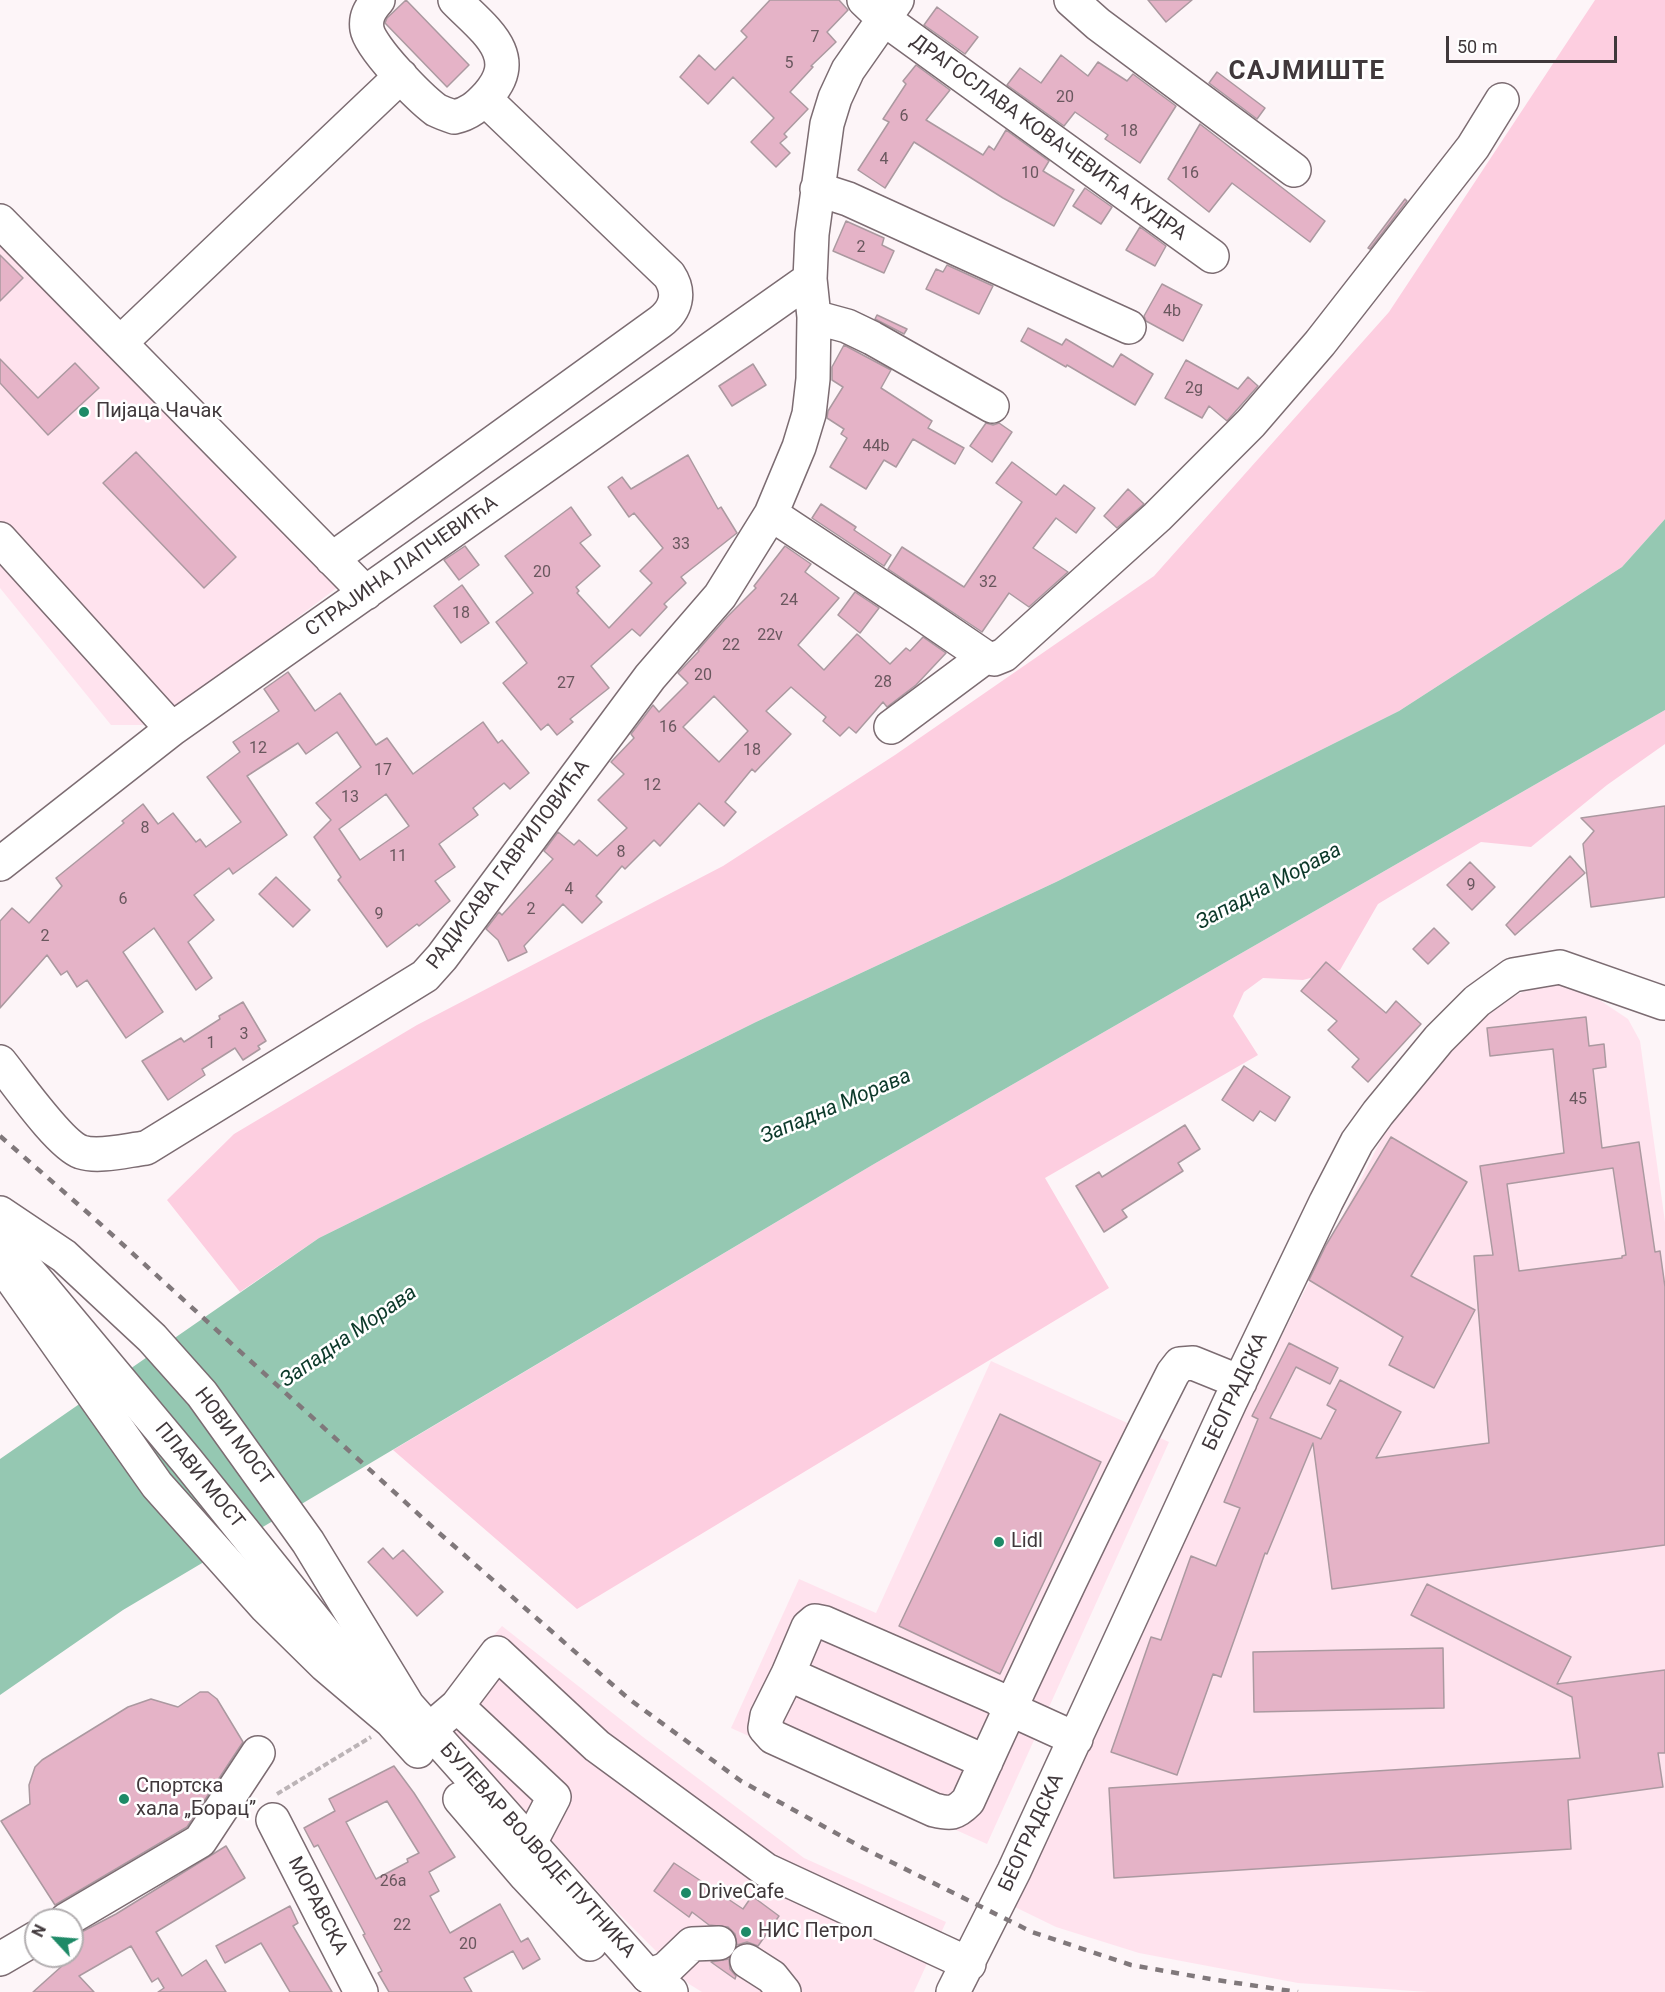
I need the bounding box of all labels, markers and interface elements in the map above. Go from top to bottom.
scale bar [1449,24,1620,62]
house number: 7 [811,28,819,48]
street label: ДРАГОСЛАВА КОВАЧЕВИЋА КУДРА [905,30,1191,246]
text: 50 m [1457,36,1497,57]
house number: 5 [785,54,793,74]
district label: САЈМИШТЕ [1228,56,1386,88]
house number: 20 [1056,88,1074,108]
house number: 6 [900,107,908,127]
house number: 18 [1120,122,1138,142]
house number: 4 [880,150,888,170]
house number: 10 [1021,164,1039,184]
house number: 16 [1181,164,1199,184]
house number: 2 [857,238,865,258]
house number: 4b [1163,302,1181,322]
house number: 2g [1185,379,1203,399]
place label: Пијаца Чачак [96,400,222,424]
marker: Пијаца Чачак [77,405,91,419]
house number: 44b [863,437,889,457]
street label: СТРАЈИНА ЛАПЧЕВИЋА [301,491,503,643]
house number: 33 [672,535,690,555]
house number: 20 [533,563,551,583]
house number: 32 [979,573,997,593]
house number: 24 [780,591,798,611]
house number: 18 [452,604,470,624]
house number: 22v [757,626,783,646]
house number: 22 [722,636,740,656]
house number: 20 [694,666,712,686]
house number: 28 [874,673,892,693]
house number: 27 [557,674,575,694]
house number: 16 [659,718,677,738]
house number: 12 [249,739,267,759]
house number: 18 [743,741,761,761]
street label: РАДИСАВА ГАВРИЛОВИЋА [422,756,596,974]
house number: 17 [374,761,392,781]
house number: 12 [643,776,661,796]
house number: 13 [341,788,359,808]
house number: 8 [141,819,149,839]
water label: Западна Морава [1192,838,1346,936]
house number: 8 [617,843,625,863]
house number: 11 [389,847,407,867]
house number: 9 [1467,876,1475,896]
house number: 4 [565,880,573,900]
house number: 6 [119,890,127,910]
house number: 2 [527,900,535,920]
house number: 9 [375,905,383,925]
house number: 2 [41,927,49,947]
house number: 3 [240,1025,248,1045]
house number: 1 [207,1034,215,1054]
water label: Западна Морава [757,1064,915,1150]
house number: 45 [1569,1090,1587,1110]
water label: Западна Морава [276,1281,422,1393]
street label: БЕОГРАДСКА [1198,1329,1274,1455]
street label: НОВИ МОСТ [189,1384,277,1490]
street label: ПЛАВИ МОСТ [149,1418,249,1534]
place label: Lidl [1011,1530,1043,1554]
marker: Lidl [992,1535,1006,1549]
street label: БУЛЕВАР ВОЈВОДЕ ПУТНИКА [434,1739,640,1963]
street label: БЕОГРАДСКА [994,1770,1070,1896]
place label: Спортска хала „Борац” [136,1775,256,1822]
marker: Спортска хала „Борац” [117,1792,131,1806]
street label: МОРАВСКА [282,1853,352,1959]
house number: 26a [380,1872,406,1892]
place label: DriveCafe [698,1881,784,1905]
marker: DriveCafe [679,1886,693,1900]
north arrow [24,1908,84,1968]
house number: 22 [393,1916,411,1936]
place label: НИС Петрол [758,1920,873,1944]
text: N [28,1922,50,1940]
marker: НИС Петрол [739,1925,753,1939]
house number: 20 [459,1935,477,1955]

